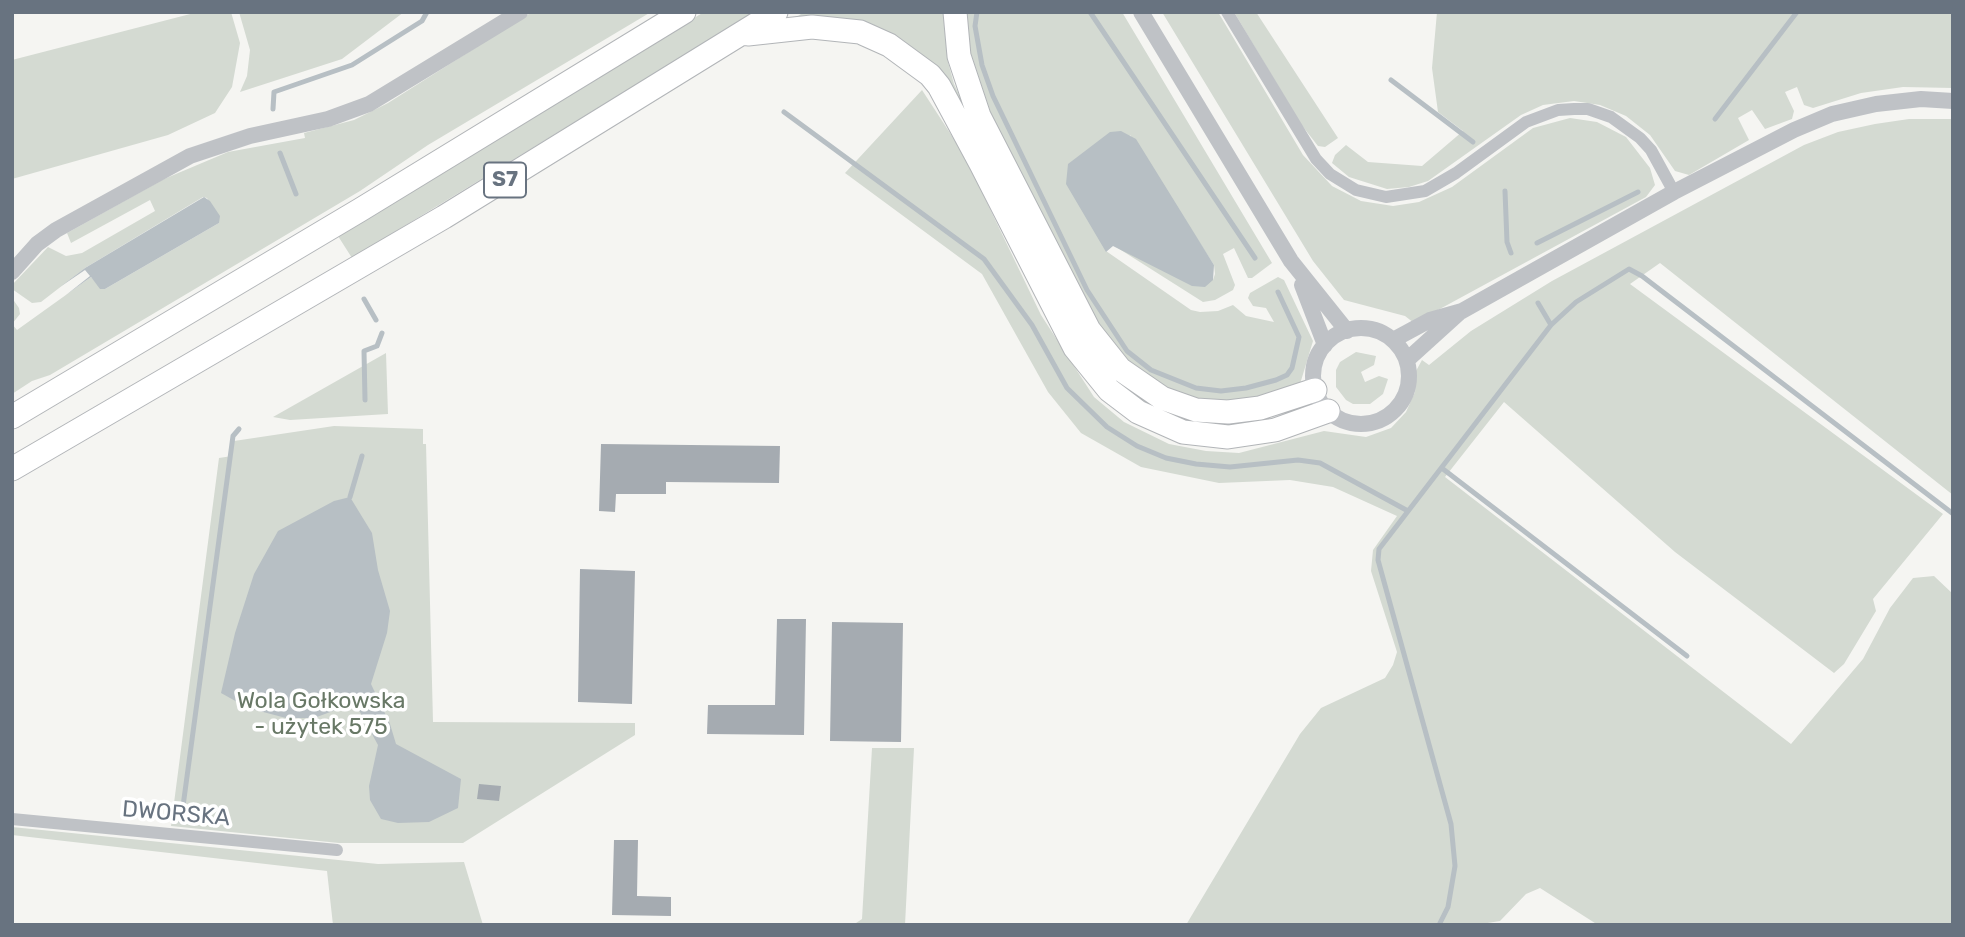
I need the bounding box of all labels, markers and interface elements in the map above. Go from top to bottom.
road number: S7 [484,162,526,198]
park label: Wola Gołkowska - użytek 575 [237,687,405,741]
street label: DWORSKA [121,796,231,832]

